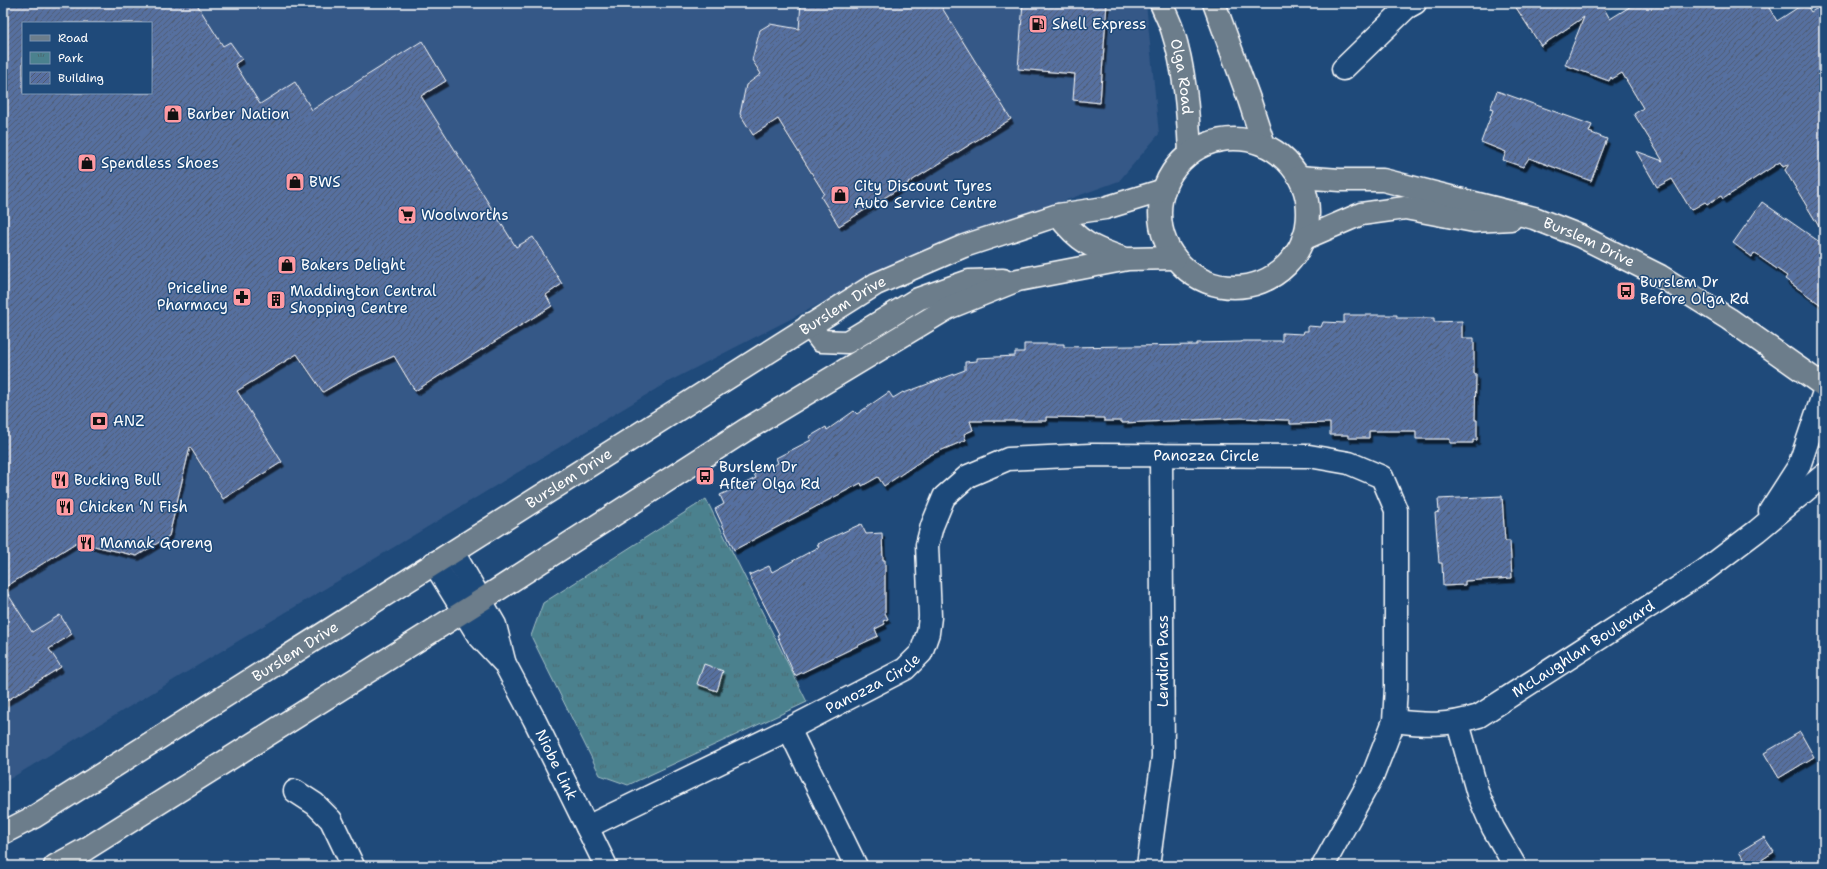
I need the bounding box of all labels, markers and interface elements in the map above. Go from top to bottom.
fuel station icon: Shell Express [1027,13,1049,35]
place label: Shell Express [1052,14,1147,34]
legend [22,22,152,94]
text: Road [58,30,89,46]
street label: Olga Road [1165,36,1198,116]
text: Park [58,50,84,66]
text: Building [58,70,104,86]
shop icon: Barber Nation [162,103,184,125]
place label: Barber Nation [187,104,290,124]
shop icon: Spendless Shoes [76,152,98,174]
place label: Spendless Shoes [101,153,219,173]
shop icon: BWS [284,171,306,193]
place label: BWS [309,172,341,192]
place label: City Discount Tyres Auto Service Centre [854,176,997,213]
shop icon: City Discount Tyres Auto Service Centre [829,184,851,206]
supermarket icon: Woolworths [396,204,418,226]
place label: Woolworths [421,205,509,225]
street label: Burslem Drive [1540,213,1638,272]
shop icon: Bakers Delight [276,254,298,276]
place label: Bakers Delight [301,255,406,275]
street label: Burslem Drive [796,271,889,340]
place label: Burslem Dr Before Olga Rd [1640,272,1750,309]
place label: Priceline Pharmacy [157,278,228,315]
bus stop icon: Burslem Dr Before Olga Rd [1615,280,1637,302]
place label: Maddington Central Shopping Centre [290,281,437,318]
pharmacy icon: Priceline Pharmacy [231,286,253,308]
building icon: Maddington Central Shopping Centre [265,289,287,311]
bank icon: ANZ [88,410,110,432]
place label: ANZ [113,411,144,431]
street label: Burslem Drive [522,444,616,513]
street label: Panozza Circle [1153,445,1260,466]
place label: Burslem Dr After Olga Rd [719,457,820,494]
bus stop icon: Burslem Dr After Olga Rd [694,465,716,487]
restaurant icon: Bucking Bull [49,469,71,491]
place label: Bucking Bull [74,470,161,490]
restaurant icon: Chicken ‘N Fish [54,496,76,518]
place label: Chicken ‘N Fish [79,497,188,517]
restaurant icon: Mamak Goreng [75,532,97,554]
place label: Mamak Goreng [100,533,213,553]
street label: McLaughlan Boulevard [1508,595,1659,702]
street label: Lendich Pass [1153,615,1173,707]
street label: Burslem Drive [248,617,342,687]
street label: Panozza Circle [822,649,925,718]
street label: Niobe Link [531,726,582,803]

